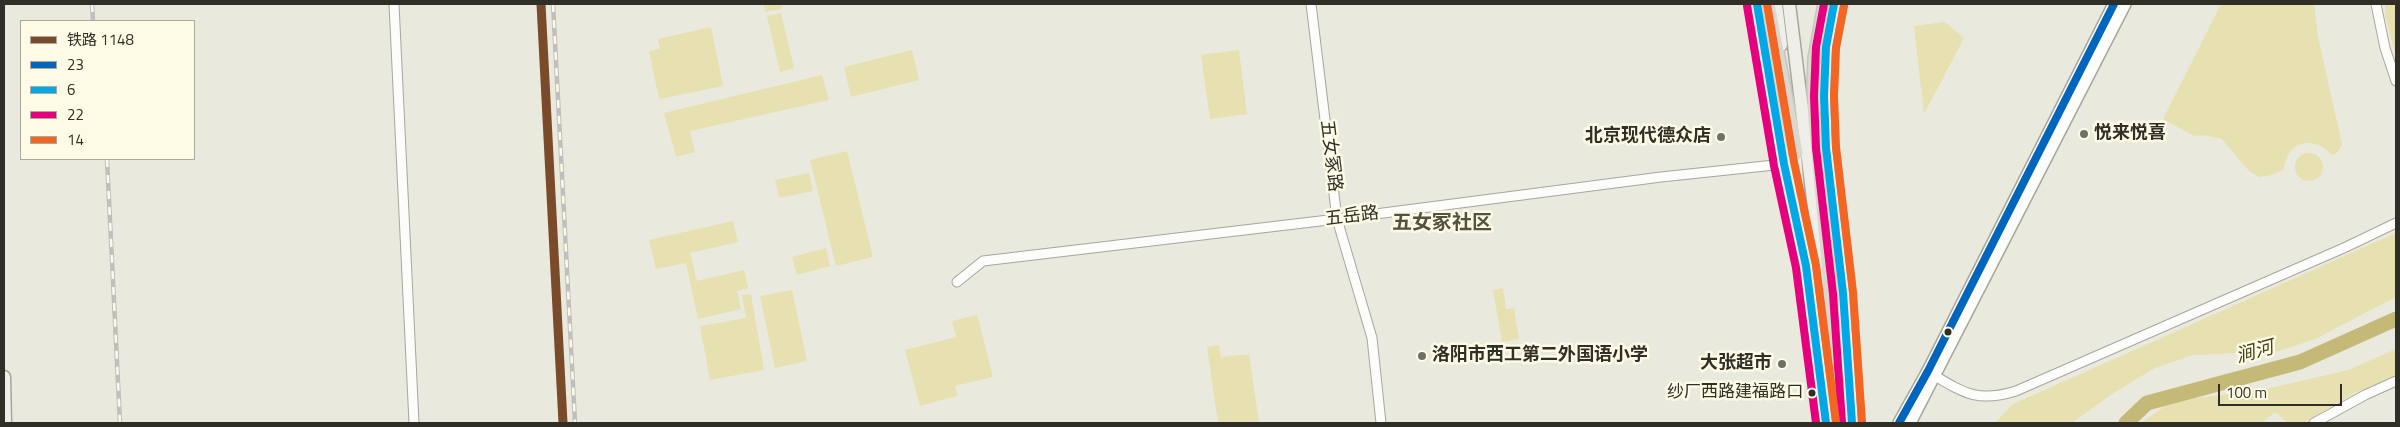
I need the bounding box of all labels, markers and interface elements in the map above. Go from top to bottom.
legend [20,20,195,160]
text: 铁路 1148 [67,28,134,51]
text: 23 [67,53,84,76]
text: 6 [67,78,75,101]
text: 22 [67,103,84,126]
street label: 五女冢路 [1315,119,1345,193]
place label: 悦来悦喜 [2094,123,2166,145]
place label: 北京现代德众店 [1585,126,1711,148]
text: 14 [67,128,84,151]
marker: 悦来悦喜 [2078,128,2090,140]
marker: 北京现代德众店 [1715,131,1727,143]
street label: 五岳路 [1324,203,1380,231]
district label: 五女冢社区 [1392,212,1492,236]
unlabelled marker [1943,327,1953,337]
water label: 涧河 [2234,337,2276,369]
place label: 洛阳市西工第二外国语小学 [1432,345,1648,367]
marker: 洛阳市西工第二外国语小学 [1416,350,1428,362]
place label: 大张超市 [1700,353,1772,375]
marker: 大张超市 [1776,358,1788,370]
scale bar [2220,374,2344,406]
text: 100 m [2226,381,2267,404]
place label: 纱厂西路建福路口 [1667,383,1803,403]
marker: 纱厂西路建福路口 [1807,388,1817,398]

